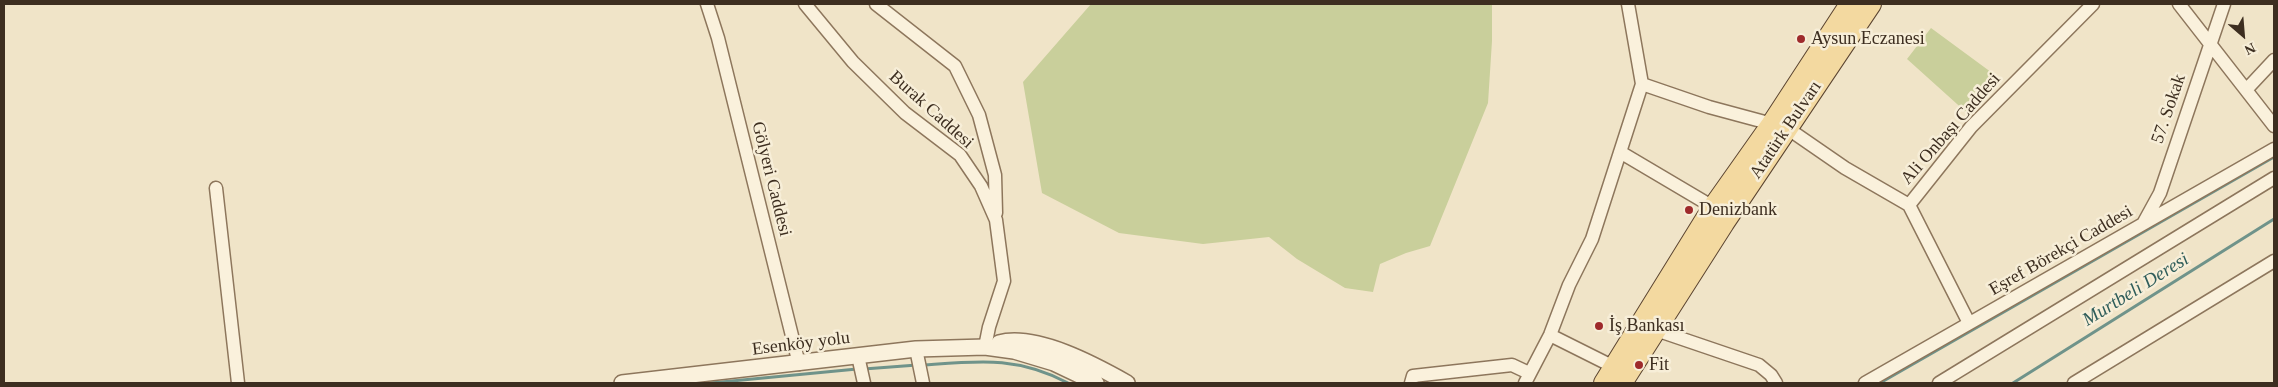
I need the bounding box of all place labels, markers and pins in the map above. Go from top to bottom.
place label: Aysun Eczanesi [1811,28,1925,50]
marker: Aysun Eczanesi [1795,33,1807,45]
place label: Denizbank [1699,199,1777,221]
marker: Denizbank [1683,204,1695,216]
place label: İş Bankası [1609,315,1684,337]
marker: İş Bankası [1593,320,1605,332]
place label: Fit [1649,354,1669,376]
marker: Fit [1633,359,1645,371]

